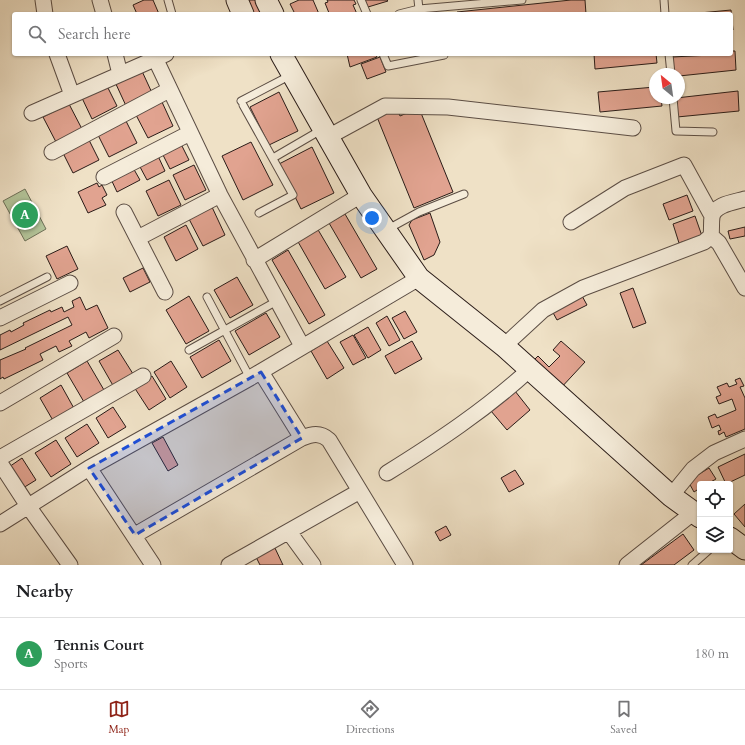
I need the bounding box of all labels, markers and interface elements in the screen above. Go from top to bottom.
search box [12,12,733,56]
icon: search [26,23,48,45]
text: Search here [58,24,131,44]
north arrow [649,68,685,104]
pin: A [12,200,38,230]
your location [362,208,382,228]
map controls [697,481,733,553]
button: locate [697,481,733,517]
button: layers [697,517,733,553]
text: Nearby [16,580,73,603]
text: Tennis Court [54,635,144,655]
text: A [24,645,34,663]
text: 180 m [695,645,729,663]
text: Sports [54,655,88,673]
tab: Map [108,698,130,737]
tab: Directions [346,698,394,737]
tab: Saved [610,698,637,737]

